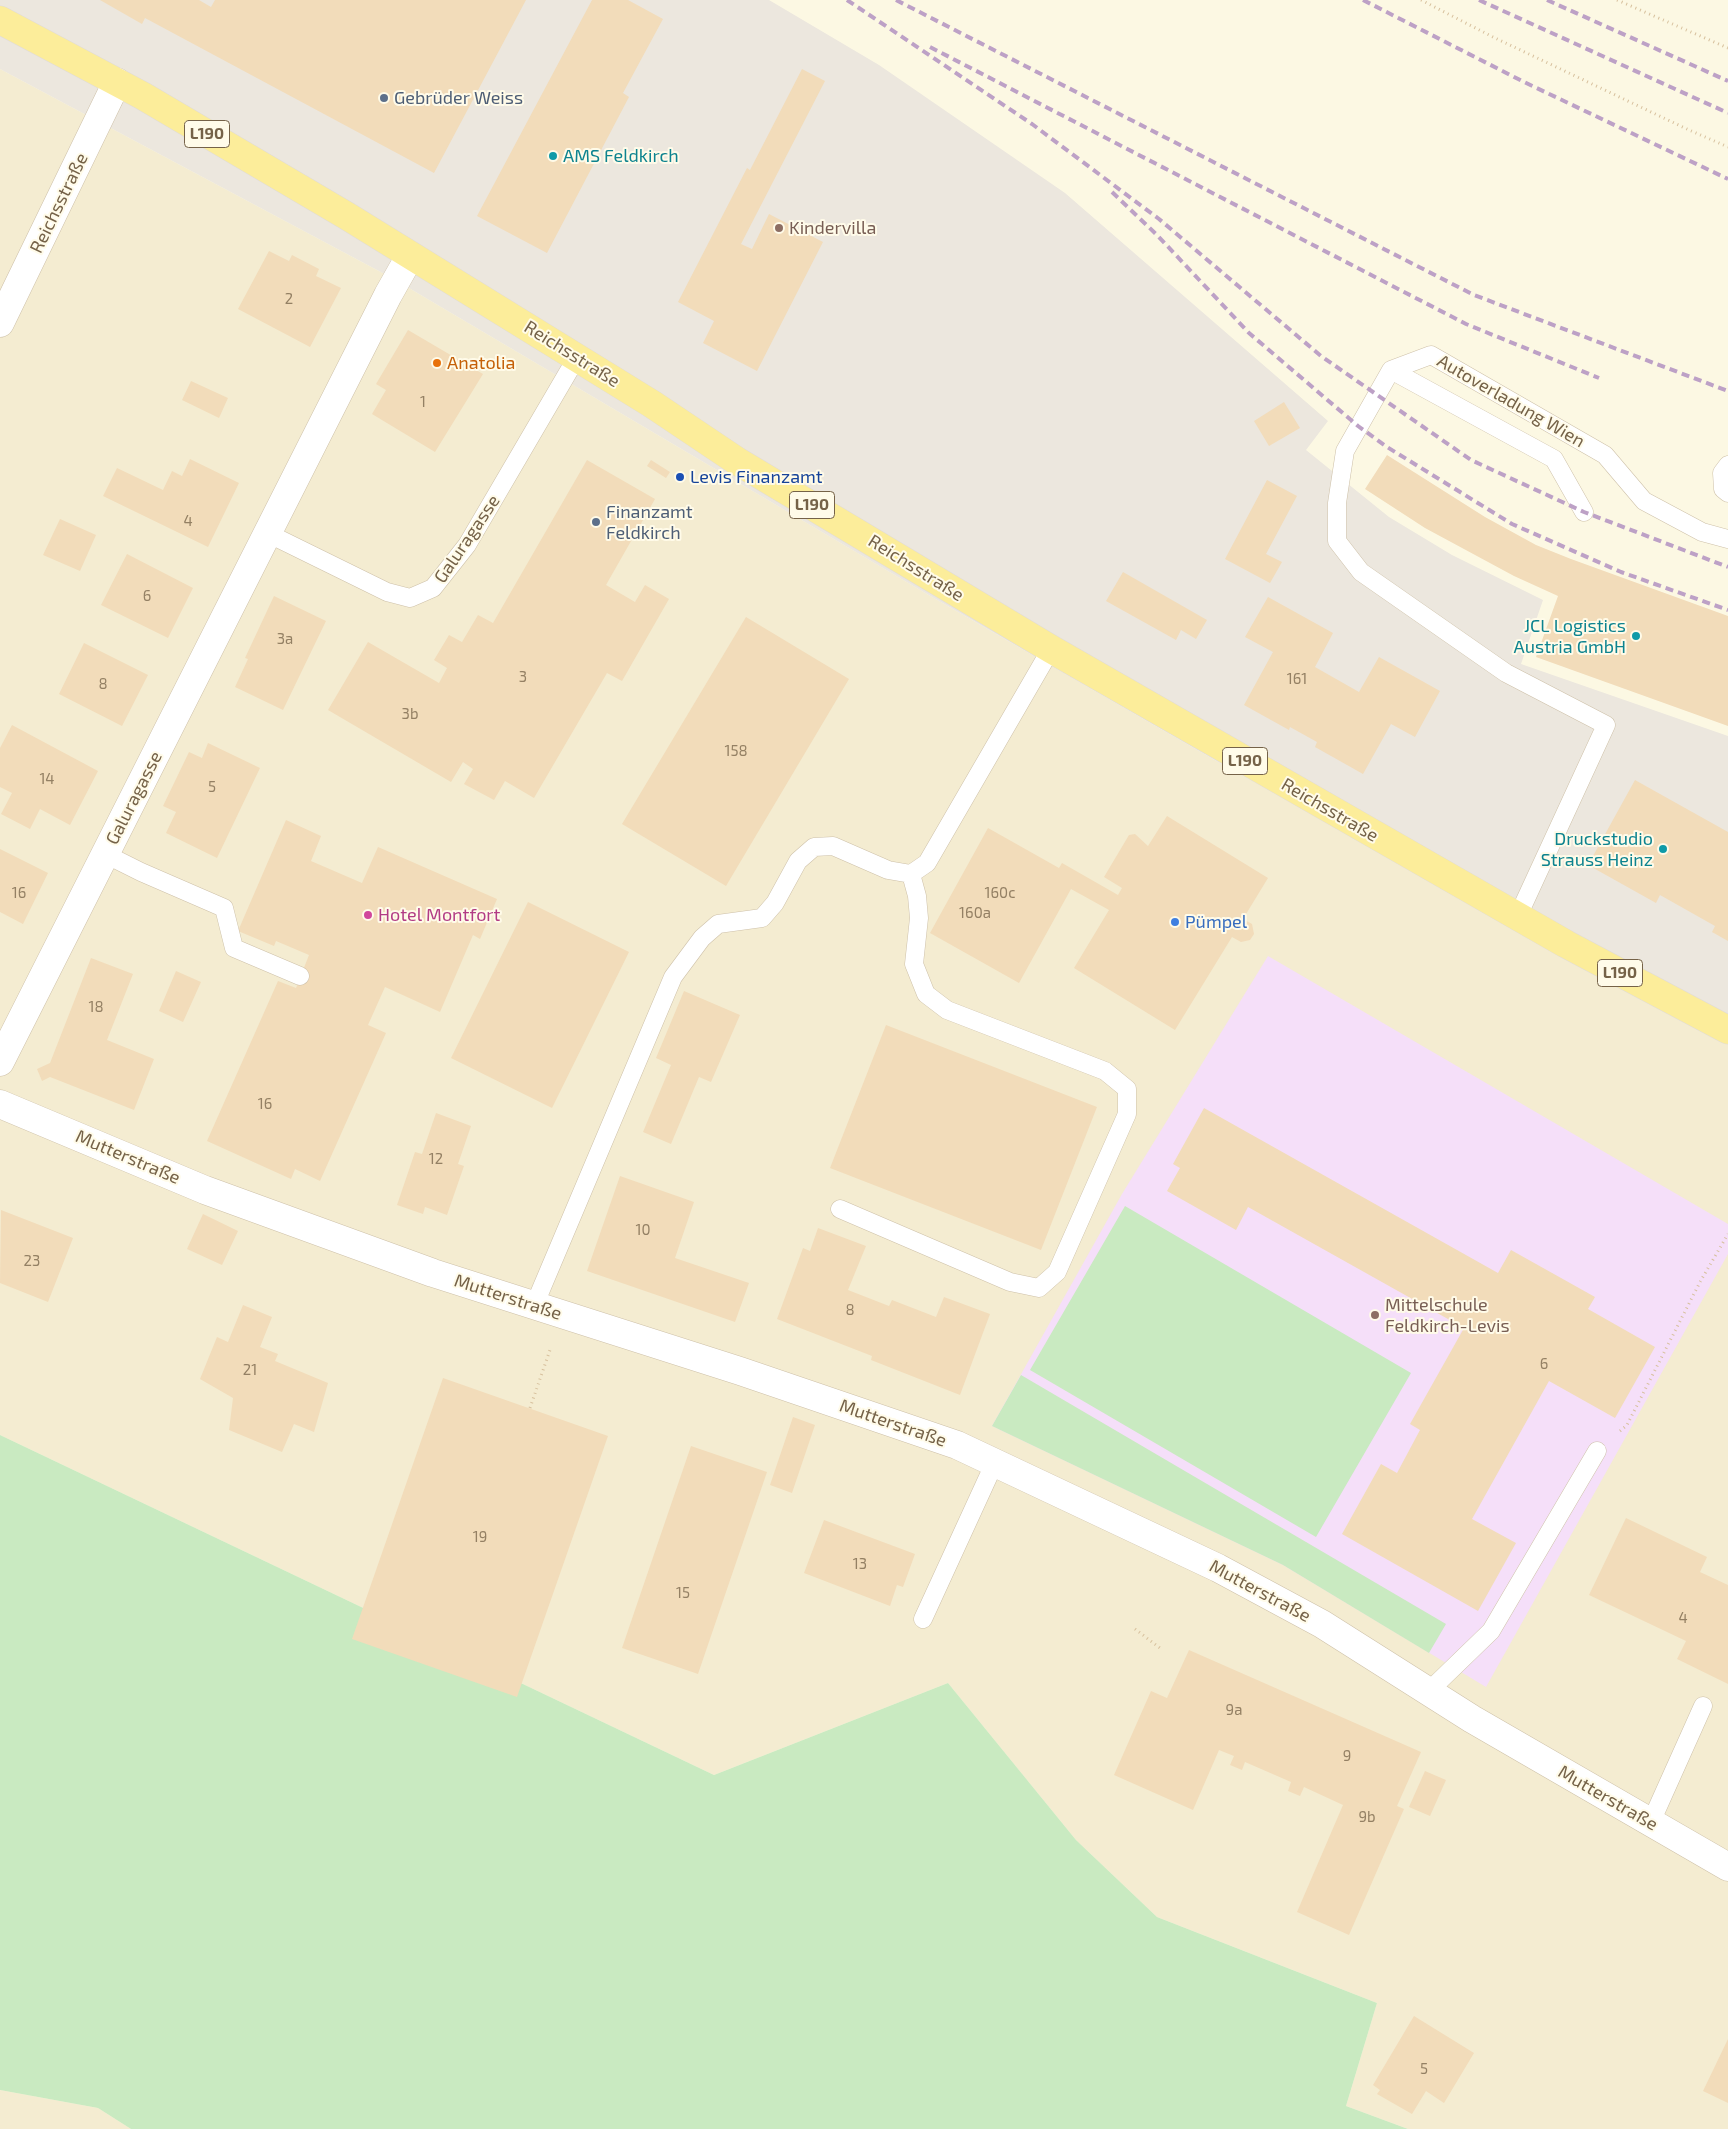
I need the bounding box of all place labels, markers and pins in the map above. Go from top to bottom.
place label: Gebrüder Weiss [394,87,523,109]
marker: Gebrüder Weiss [378,92,390,104]
place label: AMS Feldkirch [563,145,679,167]
marker: AMS Feldkirch [547,150,559,162]
place label: Kindervilla [789,217,876,239]
marker: Kindervilla [773,222,785,234]
place label: Anatolia [447,352,515,374]
marker: Anatolia [431,357,443,369]
place label: Levis Finanzamt [690,466,823,488]
marker: Levis Finanzamt [674,471,686,483]
place label: Finanzamt Feldkirch [606,501,693,544]
marker: Finanzamt Feldkirch [590,516,602,528]
place label: JCL Logistics Austria GmbH [1514,615,1626,658]
marker: JCL Logistics Austria GmbH [1630,630,1642,642]
place label: Druckstudio Strauss Heinz [1541,828,1653,871]
marker: Druckstudio Strauss Heinz [1657,843,1669,855]
place label: Hotel Montfort [378,904,500,926]
marker: Hotel Montfort [362,909,374,921]
place label: Pümpel [1185,911,1247,933]
marker: Pümpel [1169,916,1181,928]
place label: Mittelschule Feldkirch-Levis [1385,1294,1510,1336]
marker: Mittelschule Feldkirch-Levis [1369,1309,1381,1321]

